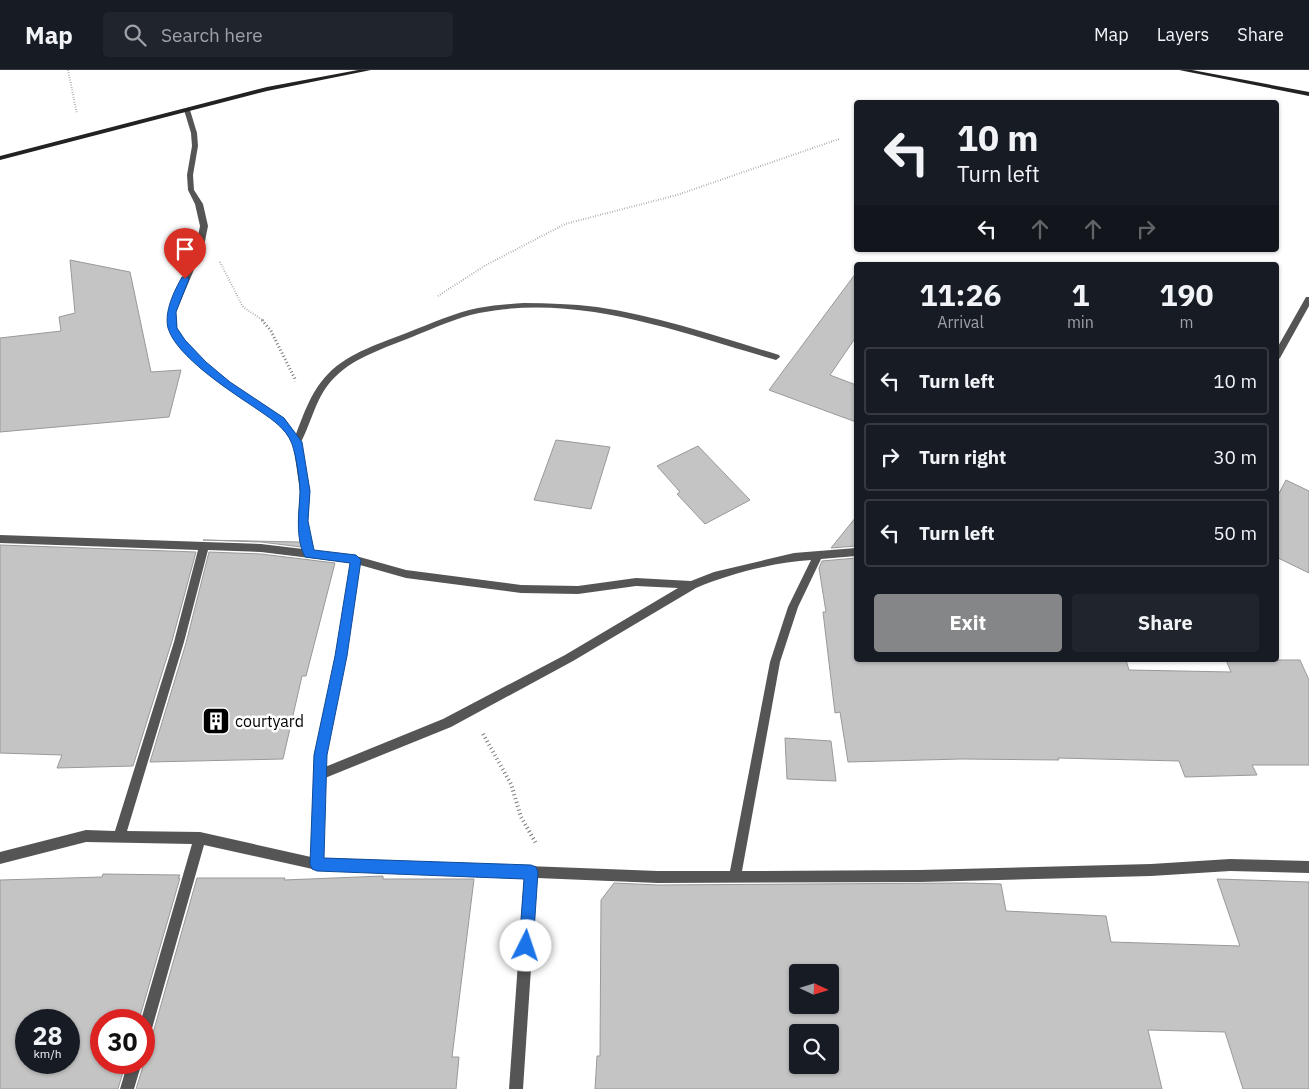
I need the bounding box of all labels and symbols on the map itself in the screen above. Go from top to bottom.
pin [164,228,206,279]
building icon: courtyard [201,706,231,736]
place label: courtyard [235,711,304,731]
position arrow [499,919,551,971]
north arrow [789,964,839,1014]
speed limit sign: 30 [90,1009,155,1074]

